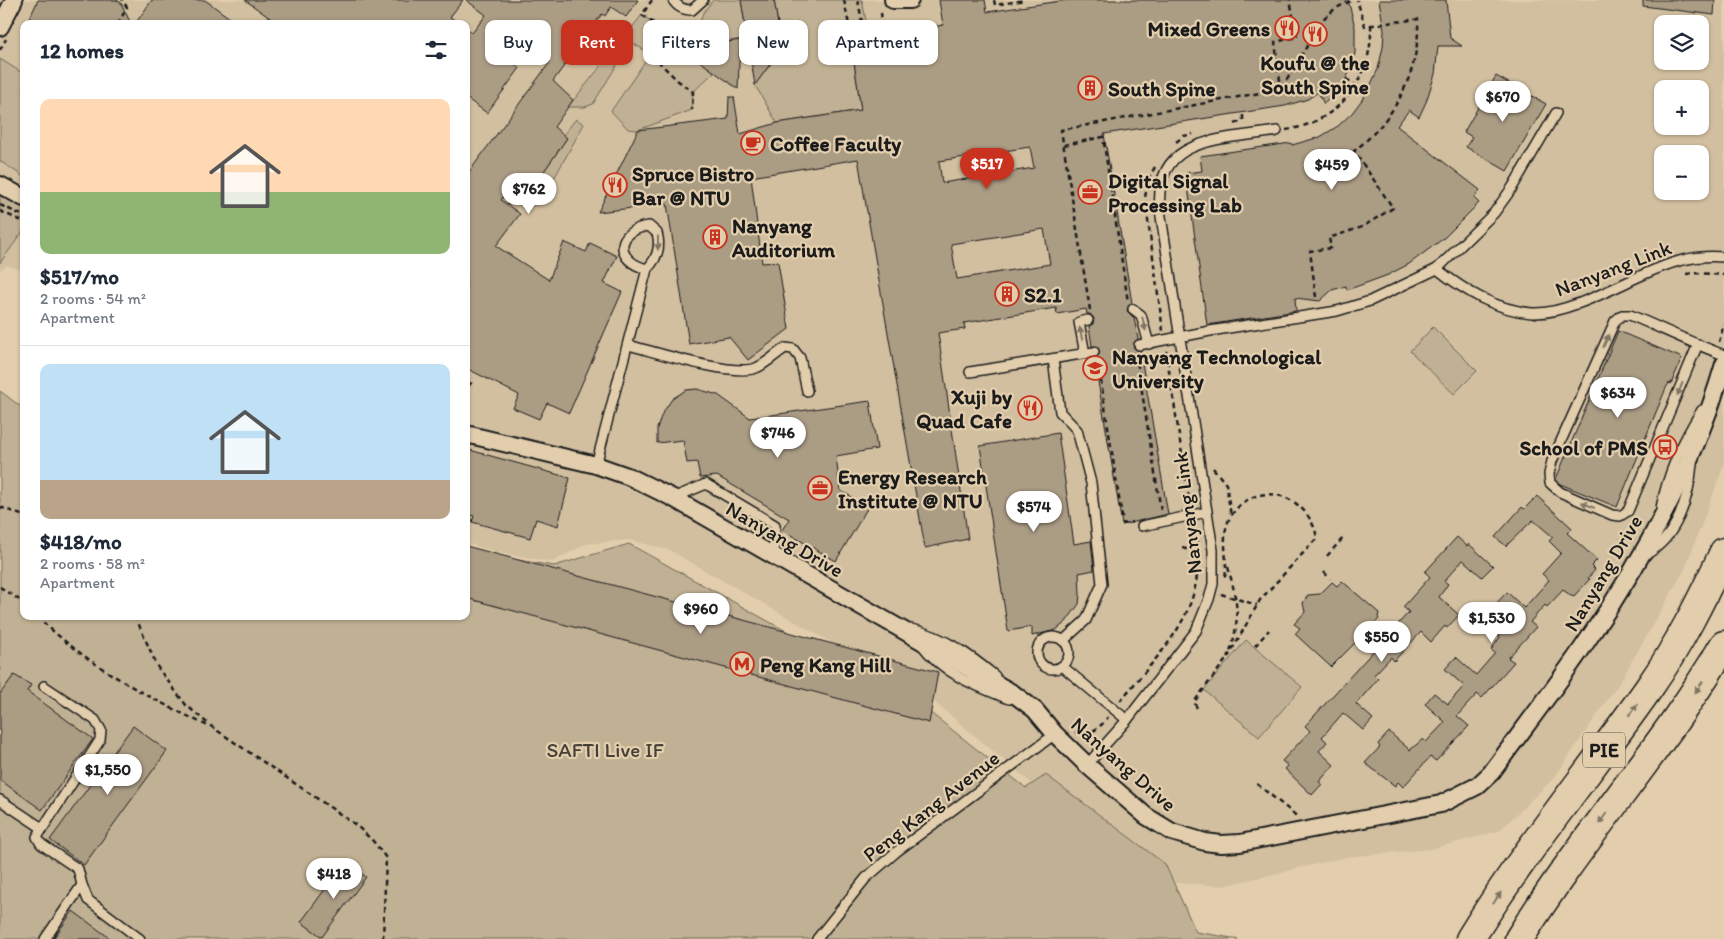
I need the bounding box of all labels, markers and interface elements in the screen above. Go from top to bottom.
restaurant icon: Mixed Greens [1274,15,1300,41]
map controls [1654,15,1709,200]
button: layers [1654,15,1709,70]
place label: Mixed Greens [1148,16,1270,41]
chip: Buy [485,20,551,65]
chip: Rent [561,20,633,65]
chip: Filters [643,20,729,65]
chip: New [739,20,808,65]
chip: Apartment [818,20,938,65]
restaurant icon: Koufu @ the South Spine [1302,21,1328,47]
icon: filters [422,36,450,64]
text: 12 homes [40,38,124,63]
place label: Koufu @ the South Spine [1260,50,1370,100]
building icon: South Spine [1077,75,1103,101]
place label: South Spine [1108,76,1216,102]
pin: $670 [1473,80,1533,123]
button: + [1654,80,1709,135]
text: $670 [1486,87,1520,106]
cafe icon: Coffee Faculty [740,130,766,156]
icon: home [200,131,290,221]
place label: Coffee Faculty [770,131,901,157]
button: − [1654,145,1709,200]
pin: $517 [957,148,1017,190]
pin: $459 [1302,148,1362,191]
text: $517 [971,154,1003,173]
text: $459 [1315,155,1349,174]
place label: Spruce Bistro Bar @ NTU [632,161,754,210]
place label: Digital Signal Processing Lab [1108,168,1242,218]
pin: $762 [499,172,559,215]
restaurant icon: Spruce Bistro Bar @ NTU [602,172,628,198]
text: $762 [513,179,545,198]
office icon: Digital Signal Processing Lab [1077,179,1103,205]
place label: Nanyang Auditorium [731,213,836,262]
building icon: Nanyang Auditorium [702,224,728,250]
street label: Nanyang Link [1551,234,1675,302]
one-way arrow [654,236,662,252]
text: $517/mo [40,264,119,289]
building icon: S2.1 [994,281,1020,307]
place label: S2.1 [1024,282,1062,307]
text: 2 rooms · 54 m² [40,289,146,308]
text: Apartment [40,308,115,327]
one-way arrow [1140,317,1148,332]
one-way arrow [1077,326,1085,341]
one-way arrow [1602,334,1610,348]
place label: Nanyang Technological University [1112,344,1322,394]
school or university icon: Nanyang Technological University [1082,355,1108,381]
pin: $634 [1588,376,1648,419]
one-way arrow [1675,382,1683,396]
text: $634 [1601,383,1635,402]
place label: Xuji by Quad Cafe [916,384,1013,433]
restaurant icon: Xuji by Quad Cafe [1017,395,1043,421]
icon: home [200,397,290,487]
pin: $746 [748,416,808,459]
text: $746 [761,423,795,442]
bus stop icon: School of PMS [1652,434,1678,460]
place label: School of PMS [1519,435,1648,460]
street label: Nanyang Link [1167,451,1207,575]
place label: Energy Research Institute @ NTU [838,464,987,513]
office icon: Energy Research Institute @ NTU [807,475,833,501]
pin: $574 [1004,490,1064,533]
street label: Nanyang Drive [722,495,848,583]
text: $574 [1017,497,1051,516]
one-way arrow [1581,500,1595,508]
street label: Nanyang Drive [1558,510,1648,636]
text: $418/mo [40,529,122,554]
text: 2 rooms · 58 m² [40,554,145,573]
text: Apartment [40,573,115,592]
pin: $960 [671,592,731,635]
text: $960 [684,599,718,618]
pin: $1,530 [1451,602,1533,644]
text: $1,530 [1469,608,1515,627]
pin: $550 [1352,620,1412,663]
text: $550 [1365,627,1399,646]
metro station icon: Peng Kang Hill [729,651,755,677]
place label: Peng Kang Hill [760,652,892,678]
one-way arrow [1694,680,1704,694]
one-way arrow [1628,703,1638,717]
street label: Nanyang Drive [1066,711,1182,817]
road number: PIE [1583,732,1625,768]
park label: SAFTI Live IF [546,737,664,762]
street label: Peng Kang Avenue [858,745,1004,867]
pin: $1,550 [67,754,149,796]
text: $1,550 [85,760,131,779]
one-way arrow [1598,811,1609,824]
pin: $418 [304,858,364,900]
text: $418 [317,864,351,883]
one-way arrow [1492,891,1502,905]

